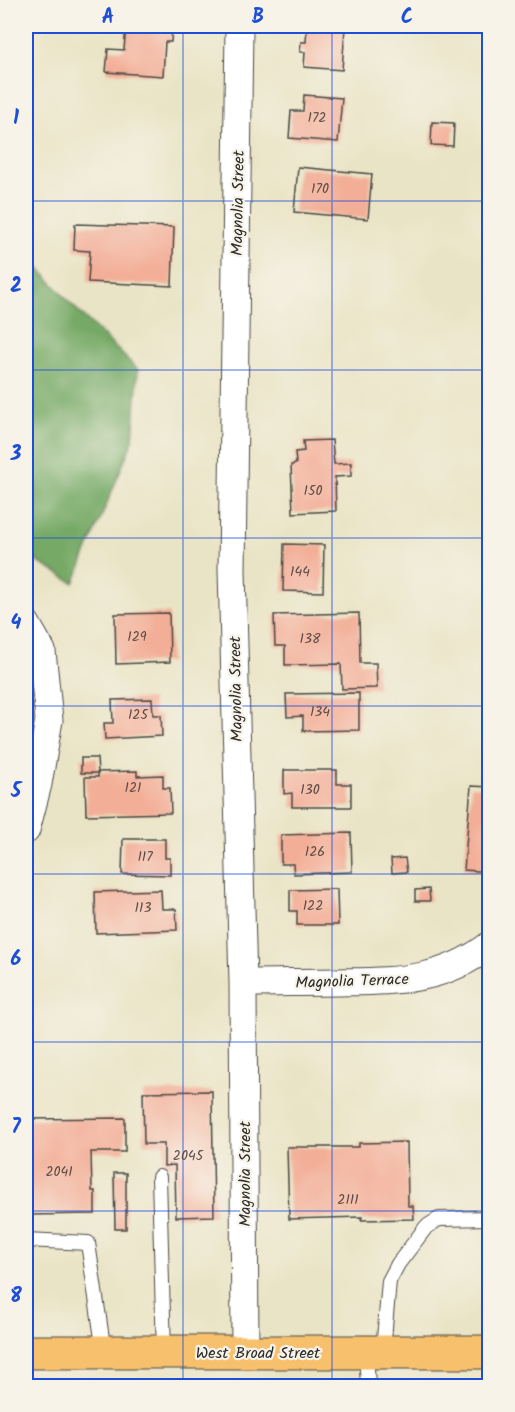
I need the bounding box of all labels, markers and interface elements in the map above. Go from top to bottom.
text: A [102,2,114,34]
text: B [252,2,264,34]
text: C [401,2,413,34]
text: 1 [13,103,19,135]
house number: 172 [308,107,326,129]
street label: Magnolia Street [225,149,252,256]
house number: 170 [311,178,329,200]
text: 2 [10,271,22,303]
text: 3 [10,439,22,471]
house number: 150 [304,480,322,502]
house number: 144 [290,561,310,583]
text: 4 [11,608,22,640]
house number: 129 [127,626,147,648]
house number: 138 [300,628,321,650]
street label: Magnolia Street [223,635,250,742]
house number: 134 [310,701,330,723]
house number: 125 [128,704,149,726]
text: 5 [10,776,23,808]
house number: 121 [125,777,141,799]
house number: 130 [300,779,320,801]
house number: 126 [305,841,325,863]
house number: 117 [137,846,153,868]
house number: 122 [303,895,323,917]
house number: 113 [135,897,151,919]
text: 6 [11,944,22,976]
street label: Magnolia Terrace [295,967,409,996]
text: 7 [11,1112,21,1144]
street label: Magnolia Street [233,1120,258,1227]
house number: 2045 [173,1145,205,1167]
house number: 2041 [45,1161,73,1183]
house number: 2111 [337,1189,359,1211]
text: 8 [10,1281,22,1313]
street label: West Broad Street [196,1341,321,1366]

